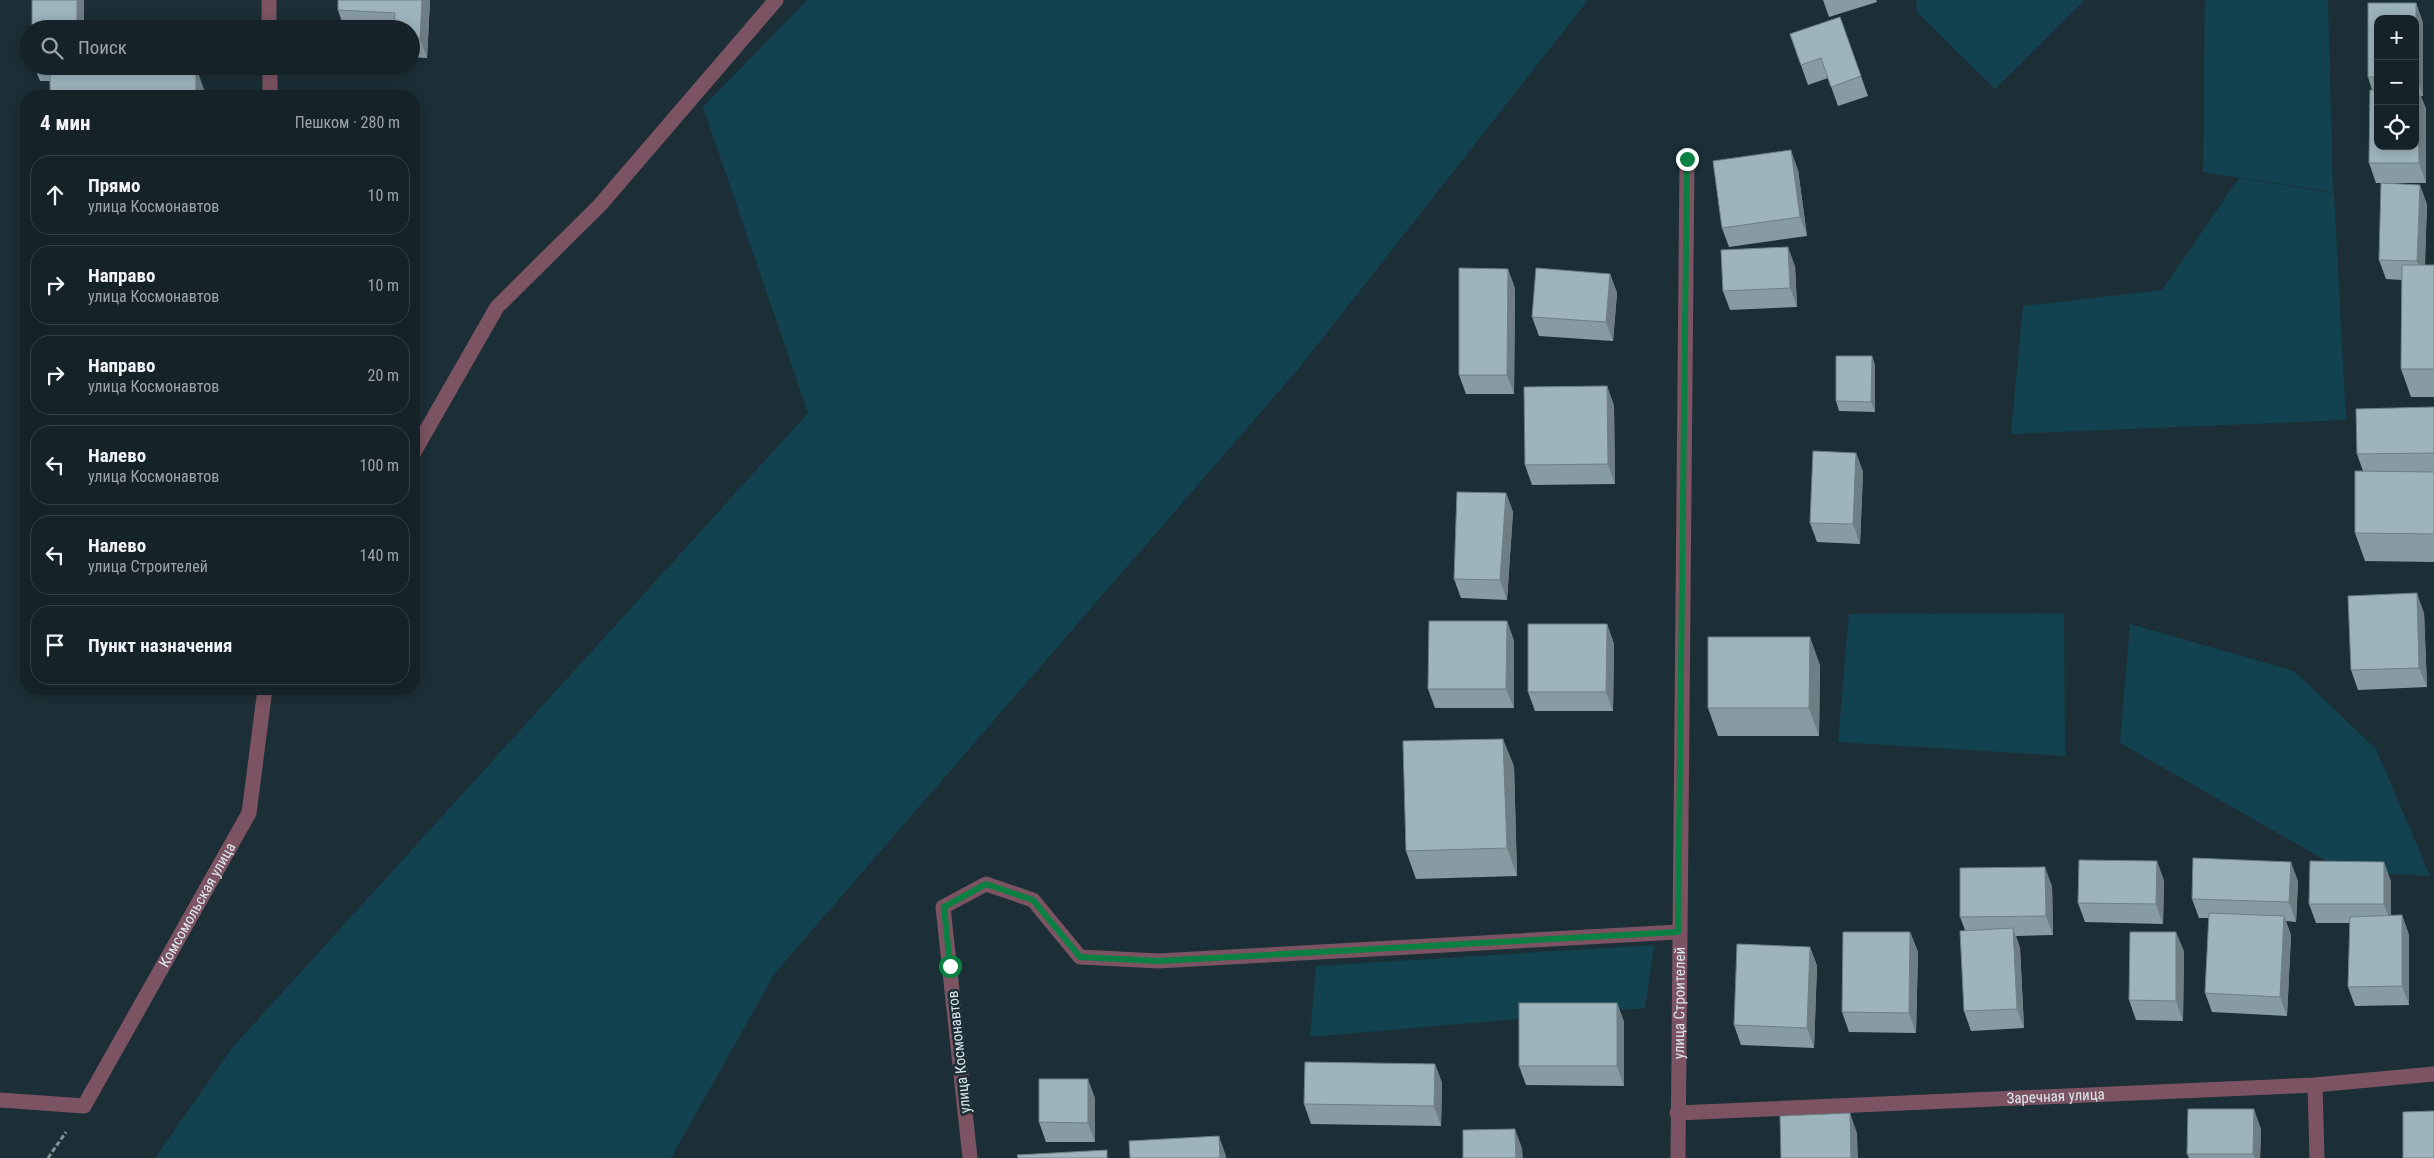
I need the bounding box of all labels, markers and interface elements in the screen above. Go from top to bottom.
map controls [2374,15,2419,150]
button: + [2374,15,2419,60]
search box [20,20,420,75]
icon: search [38,34,66,62]
text: Поиск [78,36,127,59]
button: − [2374,60,2419,105]
button: locate [2374,105,2419,150]
text: 4 мин [40,111,90,135]
text: Пешком · 280 m [295,113,400,132]
route end [1676,148,1699,171]
text: Прямо [88,174,141,197]
icon: ahead [41,181,69,209]
text: 10 m [367,186,399,205]
text: улица Космонавтов [88,197,219,216]
text: Направо [88,264,155,287]
icon: right [41,271,69,299]
text: 10 m [367,276,399,295]
text: улица Космонавтов [88,287,219,306]
text: Направо [88,354,155,377]
icon: right [41,361,69,389]
text: 20 m [367,366,399,385]
text: улица Космонавтов [88,377,219,396]
text: Налево [88,444,146,467]
icon: left [41,451,69,479]
text: 100 m [360,456,399,475]
text: улица Космонавтов [88,467,219,486]
text: Налево [88,534,146,557]
icon: left [41,541,69,569]
text: 140 m [360,546,399,565]
text: улица Строителей [88,557,208,576]
icon: arrive [41,631,69,659]
text: Пункт назначения [88,634,232,657]
street label: Комсомольская улица [155,839,239,970]
street label: улица Строителей [1670,947,1689,1059]
route start [939,955,962,978]
street label: улица Космонавтов [944,990,974,1114]
street label: Заречная улица [2006,1085,2105,1108]

